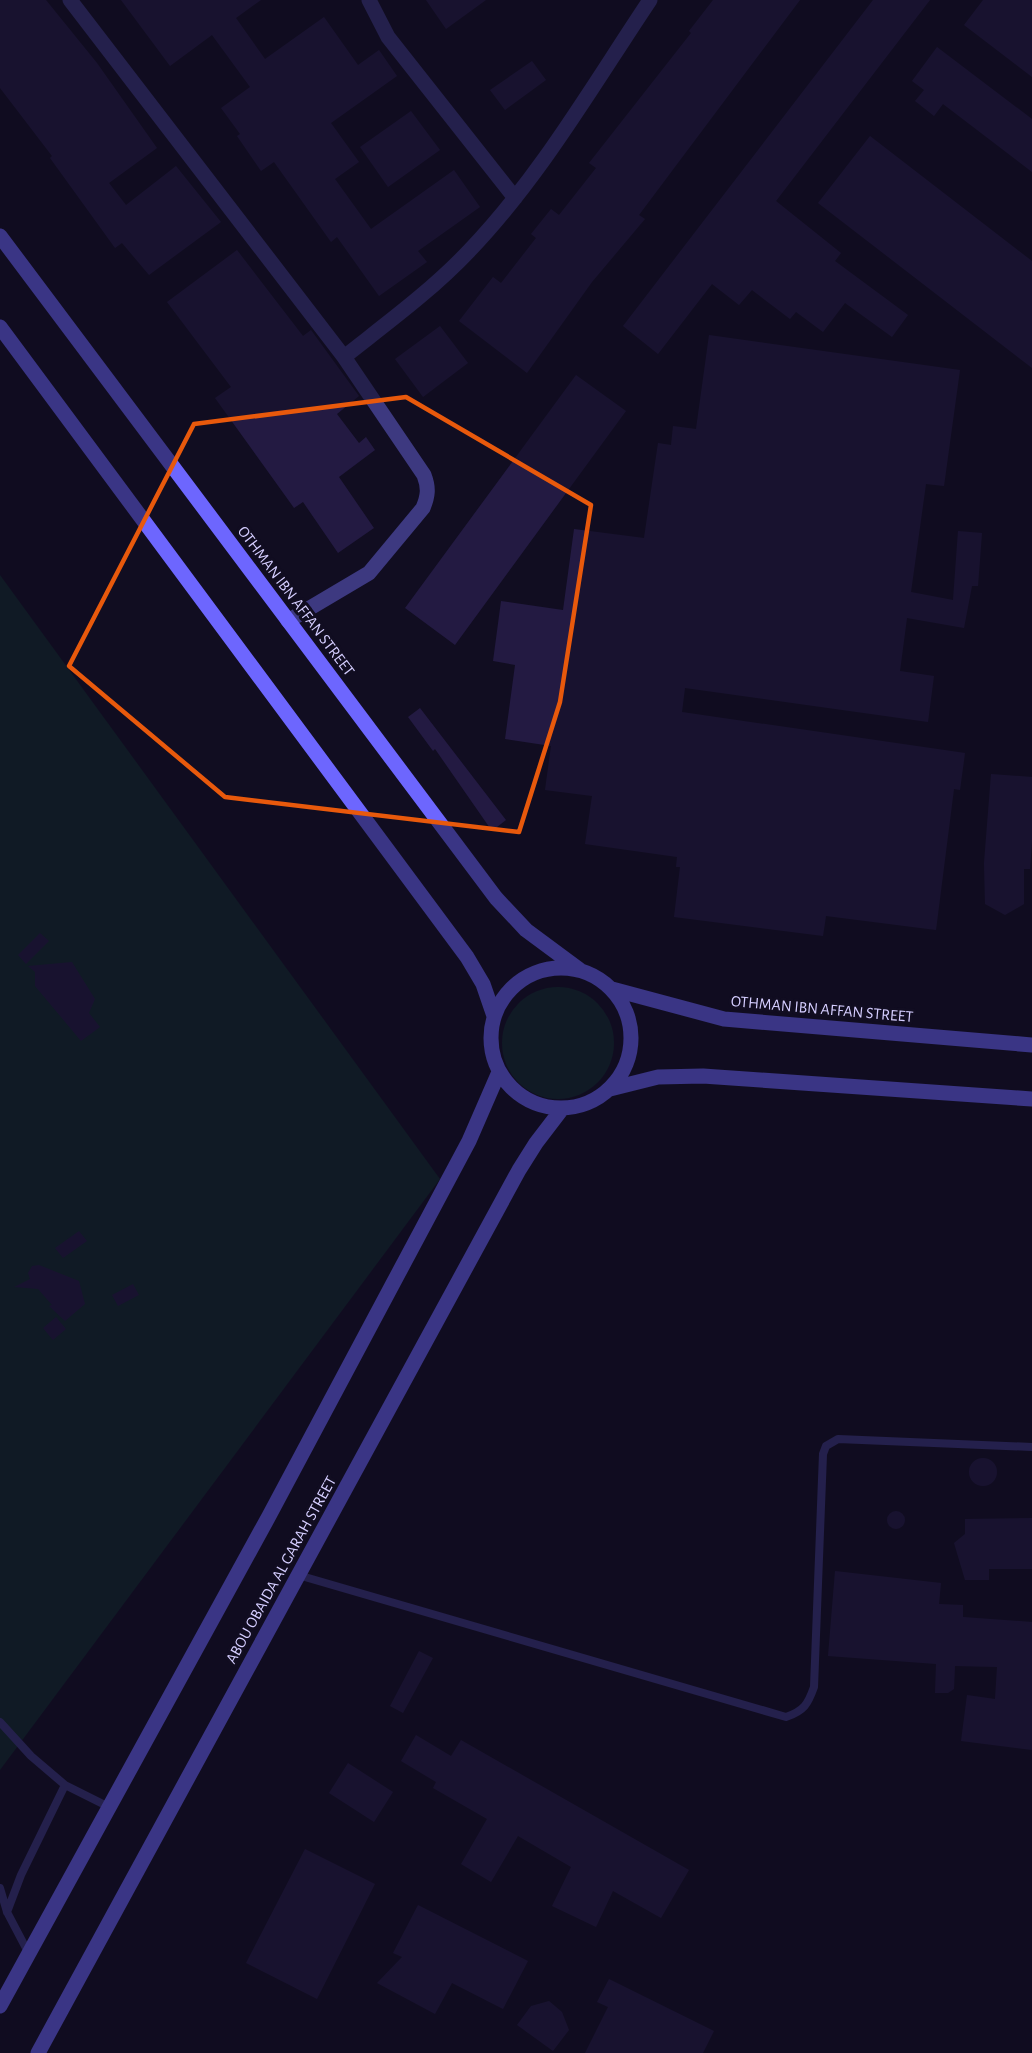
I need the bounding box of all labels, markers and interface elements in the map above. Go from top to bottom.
street label: OTHMAN IBN AFFAN STREET [235,523,358,679]
street label: OTHMAN IBN AFFAN STREET [730,993,914,1025]
street label: ABOU OBAIDA AL GARAH STREET [223,1474,339,1666]

